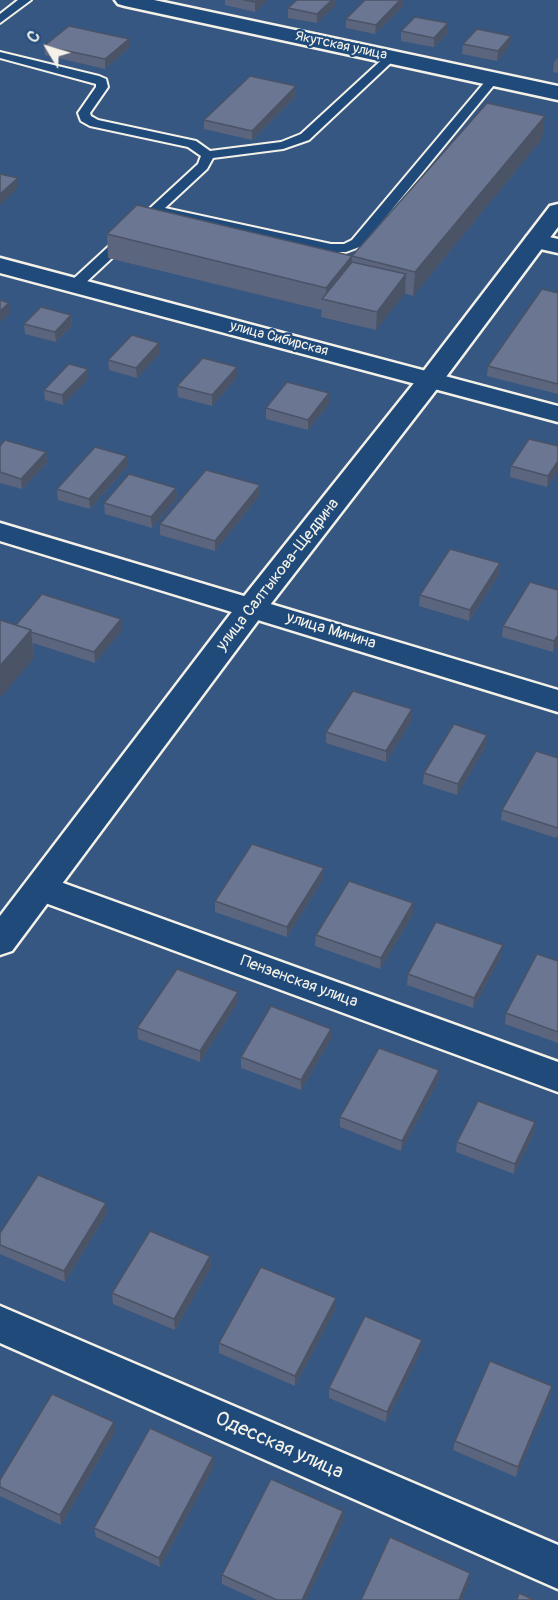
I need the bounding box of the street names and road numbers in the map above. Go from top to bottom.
street label: Якутская улица [293,28,389,64]
street label: улица Сибирская [228,318,330,360]
street label: улица Салтыкова-Щедрина [213,495,343,655]
street label: улица Минина [284,608,378,654]
street label: Пензенская улица [238,952,360,1012]
street label: Одесская улица [211,1407,347,1485]

